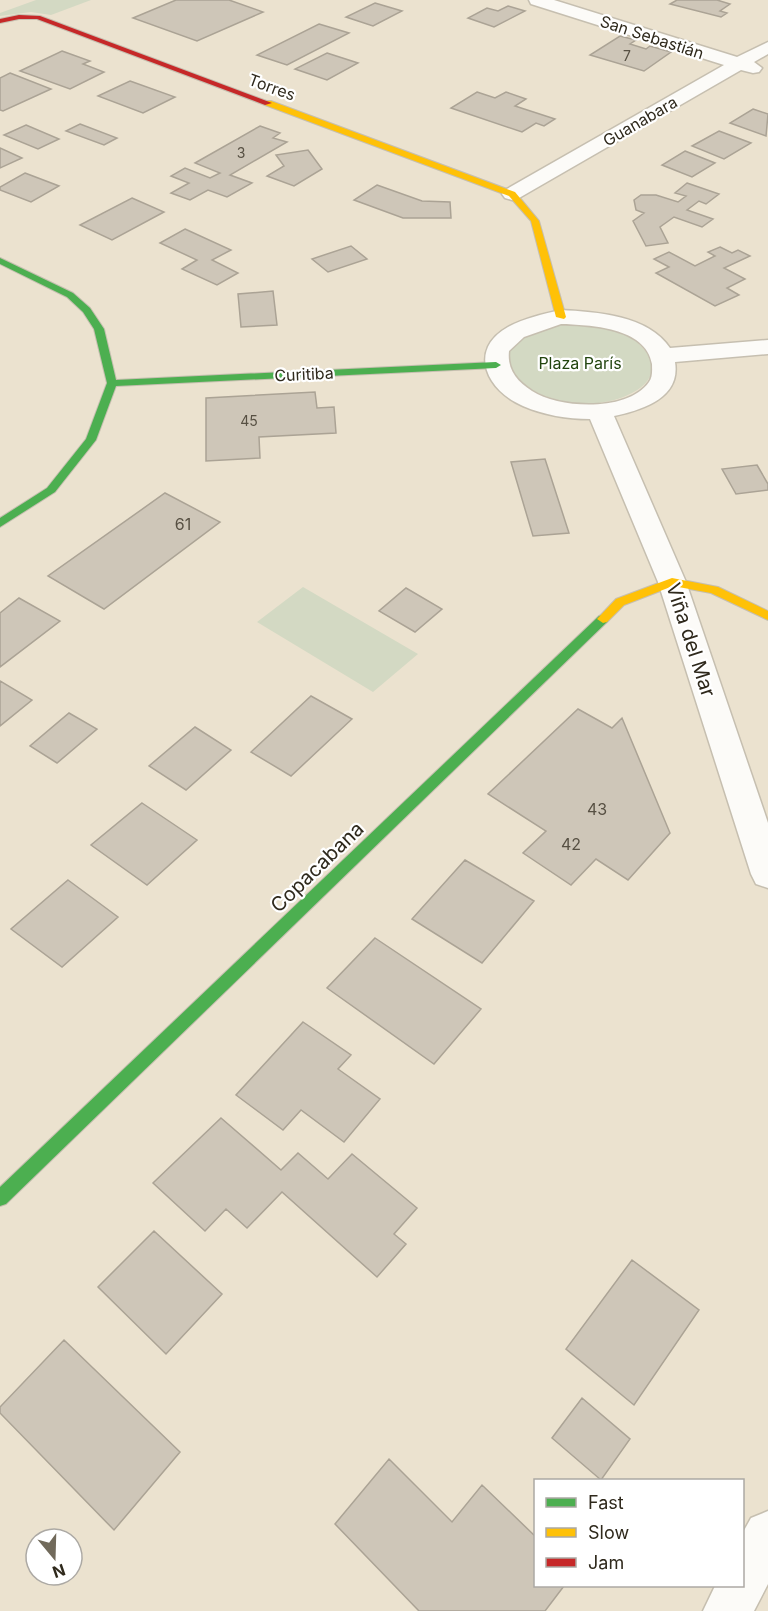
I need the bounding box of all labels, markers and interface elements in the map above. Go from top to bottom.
street label: San Sebastián [598,11,706,63]
house number: 7 [623,47,631,64]
street label: Torres [246,69,298,105]
street label: Guanabara [599,92,681,150]
house number: 3 [237,144,245,161]
park label: Plaza París [538,353,622,373]
street label: Curitiba [274,362,334,386]
house number: 45 [240,412,258,429]
house number: 61 [175,514,191,534]
street label: Viña del Mar [661,580,721,701]
house number: 43 [587,799,607,819]
street label: Copacabana [266,817,368,917]
house number: 42 [561,834,581,854]
legend [534,1479,744,1587]
text: Fast [588,1492,624,1513]
text: Slow [588,1522,629,1543]
north arrow [24,1527,84,1587]
text: Jam [588,1552,624,1573]
text: N [50,1560,68,1583]

